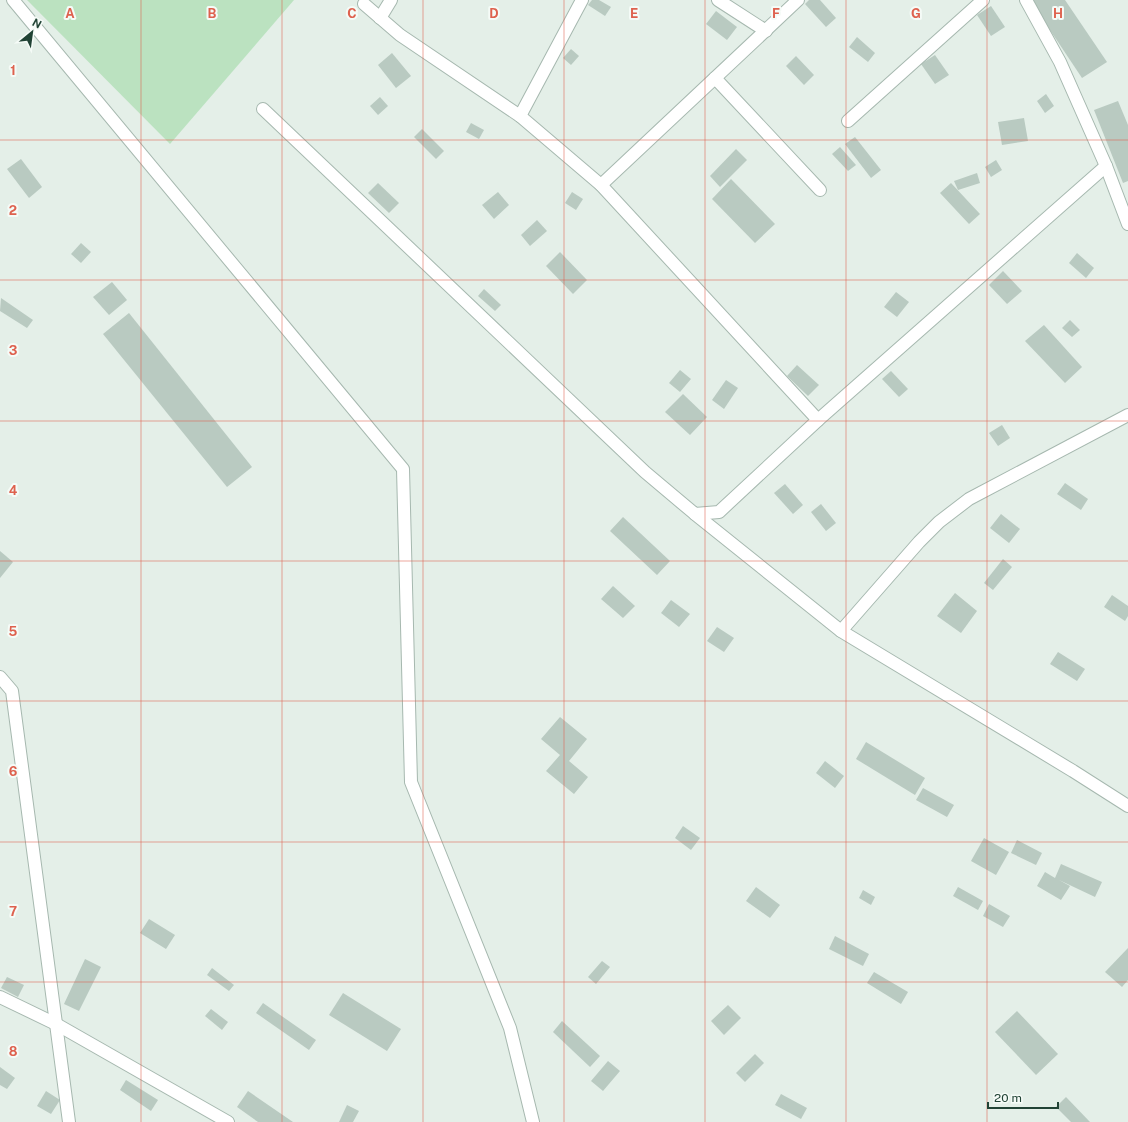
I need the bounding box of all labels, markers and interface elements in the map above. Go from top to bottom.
text: A [65,6,75,21]
text: B [208,6,217,21]
text: C [347,6,357,21]
text: D [489,6,499,21]
text: E [630,6,638,21]
text: F [772,6,780,21]
text: G [911,6,921,21]
text: H [1053,6,1063,21]
north arrow [12,12,52,52]
text: N [30,16,44,31]
text: 1 [10,63,16,78]
text: 2 [9,203,17,218]
text: 3 [9,343,18,358]
text: 4 [9,483,18,498]
text: 5 [9,624,18,639]
text: 6 [9,764,18,779]
text: 7 [9,904,17,919]
text: 8 [9,1044,18,1059]
scale bar [988,1084,1058,1110]
text: 20 m [994,1091,1022,1105]

